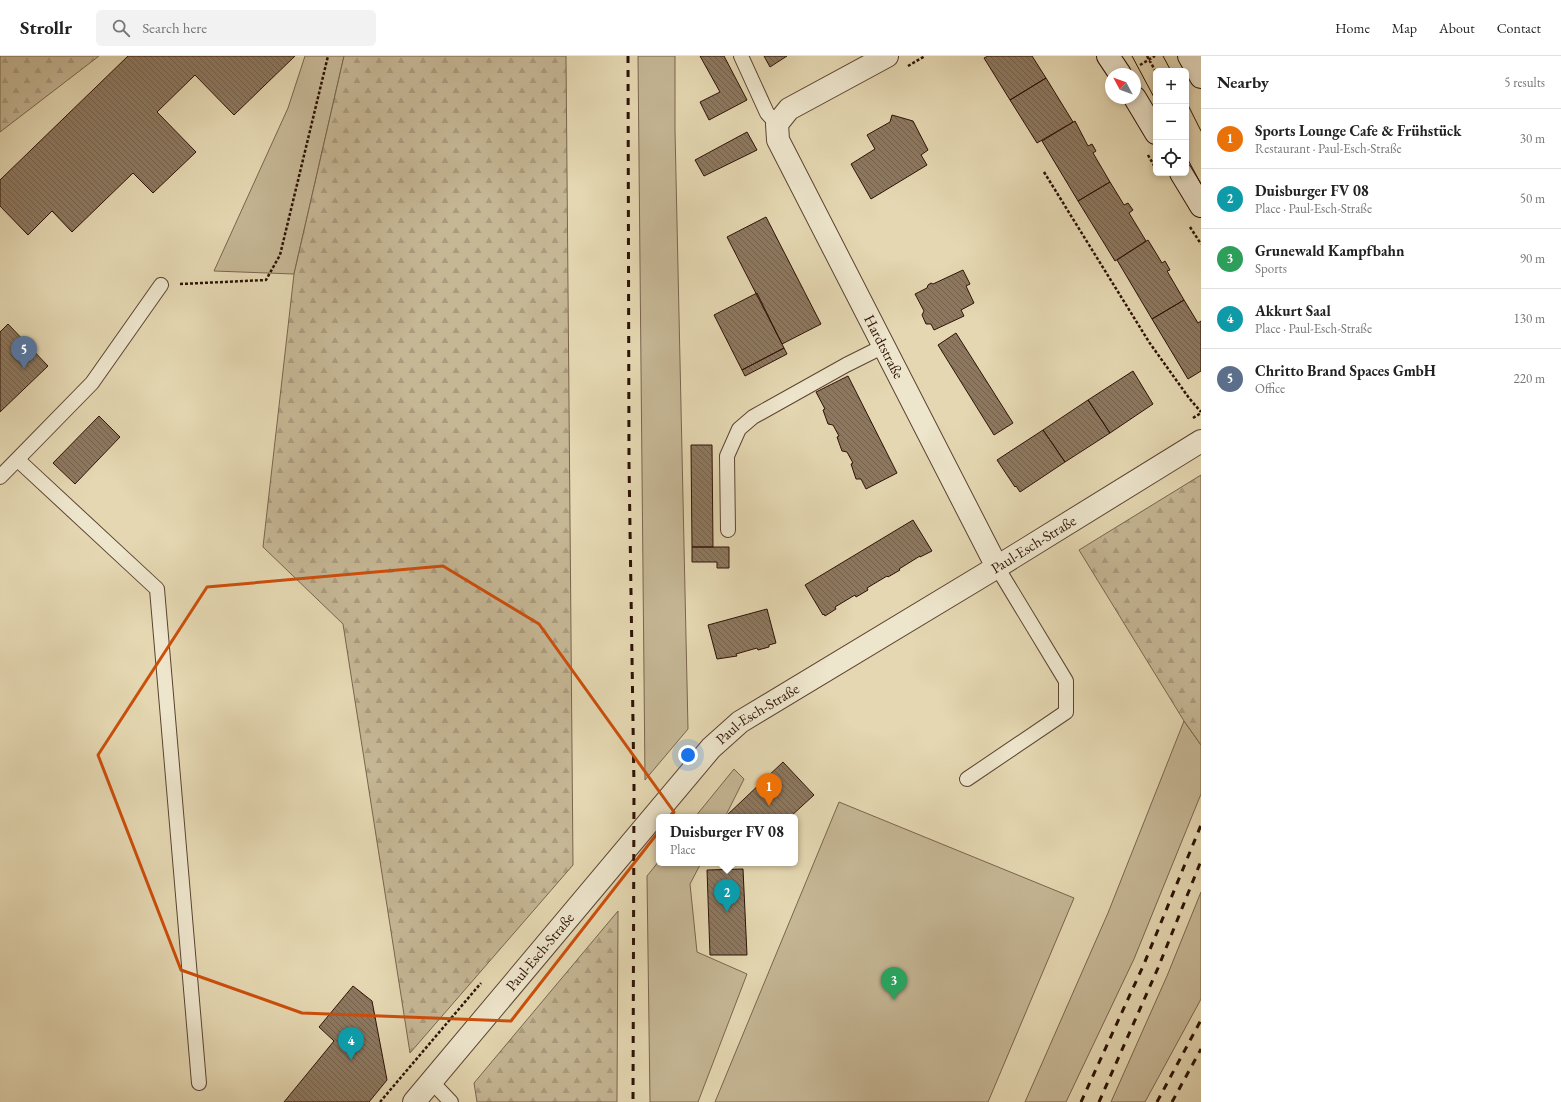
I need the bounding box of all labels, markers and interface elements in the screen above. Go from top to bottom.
search box [96,10,376,46]
text: Strollr [20,15,72,40]
icon: search [110,17,132,39]
text: Search here [142,18,207,37]
text: Home [1335,19,1370,37]
text: Map [1392,19,1417,37]
text: About [1439,19,1475,37]
text: Contact [1497,19,1541,37]
north arrow [1105,68,1141,104]
map controls [1153,68,1189,176]
button: + [1153,68,1189,104]
text: Nearby [1217,71,1269,93]
text: 5 results [1504,74,1545,91]
button: − [1153,104,1189,140]
text: Sports Lounge Cafe & Frühstück [1255,121,1461,140]
text: 1 [1227,130,1233,147]
text: 30 m [1520,130,1545,147]
button: locate [1153,140,1189,176]
text: Restaurant · Paul-Esch-Straße [1255,140,1402,157]
text: Duisburger FV 08 [1255,181,1369,200]
text: 2 [1227,190,1233,207]
text: 50 m [1520,190,1545,207]
text: Place · Paul-Esch-Straße [1255,200,1372,217]
text: Grunewald Kampfbahn [1255,241,1404,260]
text: 3 [1227,250,1233,267]
text: 90 m [1520,250,1545,267]
text: Sports [1255,260,1287,277]
text: Akkurt Saal [1255,301,1331,320]
text: 4 [1227,310,1233,327]
text: 130 m [1514,310,1545,327]
street label: Hardtstraße [860,311,909,382]
text: Place · Paul-Esch-Straße [1255,320,1372,337]
pin: 5 [11,336,37,369]
text: Chritto Brand Spaces GmbH [1255,361,1436,380]
text: 5 [1227,370,1233,387]
text: 220 m [1514,370,1545,387]
text: Office [1255,380,1285,397]
street label: Paul-Esch-Straße [987,511,1079,578]
street label: Paul-Esch-Straße [711,679,802,748]
your location [678,745,698,765]
pin: 1 [756,773,782,806]
popup [656,814,798,866]
text: Duisburger FV 08 [670,822,784,841]
text: Place [670,841,696,858]
pin: 2 [714,879,740,912]
street label: Paul-Esch-Straße [501,908,578,995]
pin: 3 [881,967,907,1000]
pin: 4 [338,1027,364,1060]

